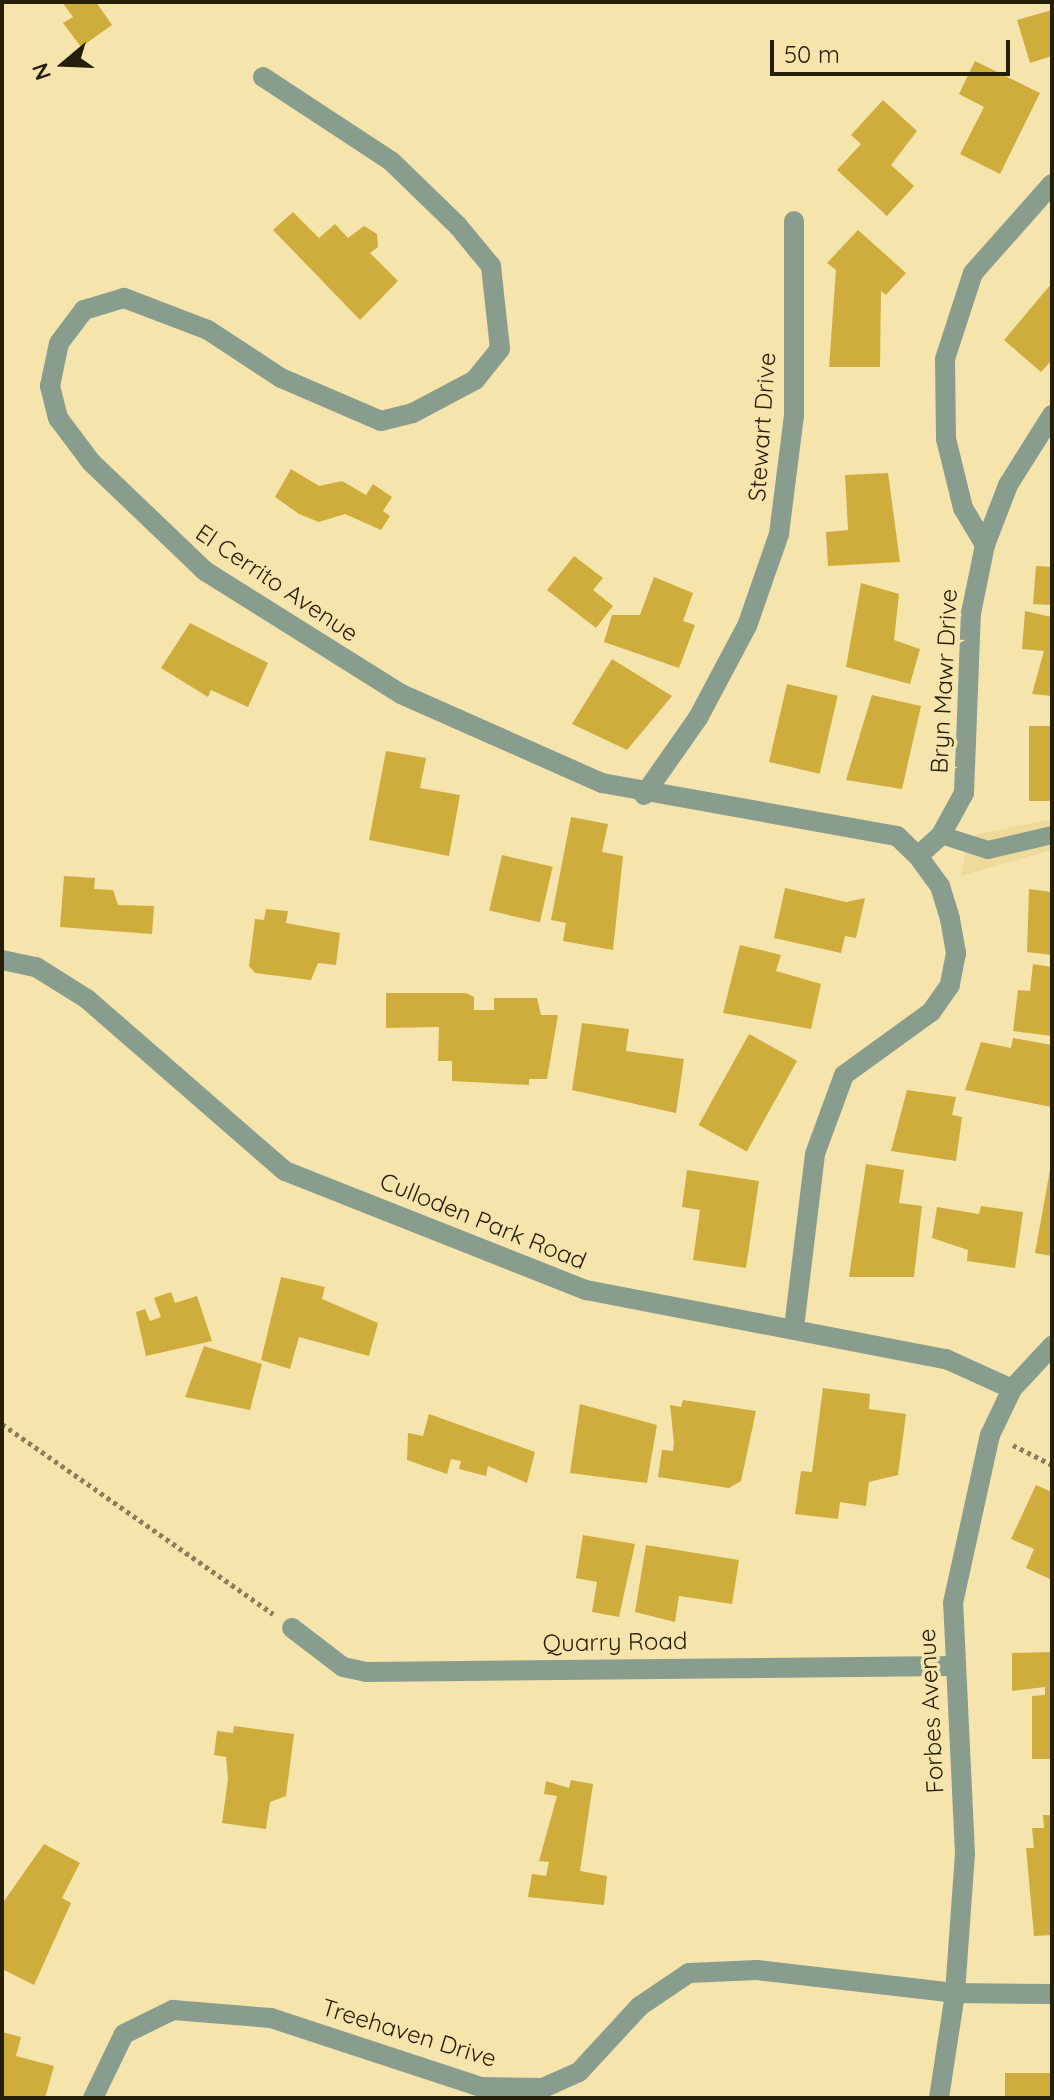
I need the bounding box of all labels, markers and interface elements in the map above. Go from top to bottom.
north arrow [24,24,104,104]
scale bar [774,24,1014,74]
text: 50 m [784,39,840,69]
text: N [25,60,57,84]
street label: Stewart Drive [742,351,782,503]
street label: El Cerrito Avenue [190,518,364,648]
street label: Bryn Mawr Drive [925,588,963,774]
street label: Culloden Park Road [376,1166,590,1276]
street label: Quarry Road [542,1626,688,1658]
street label: Forbes Avenue [912,1628,950,1794]
street label: Treehaven Drive [318,1993,500,2073]

